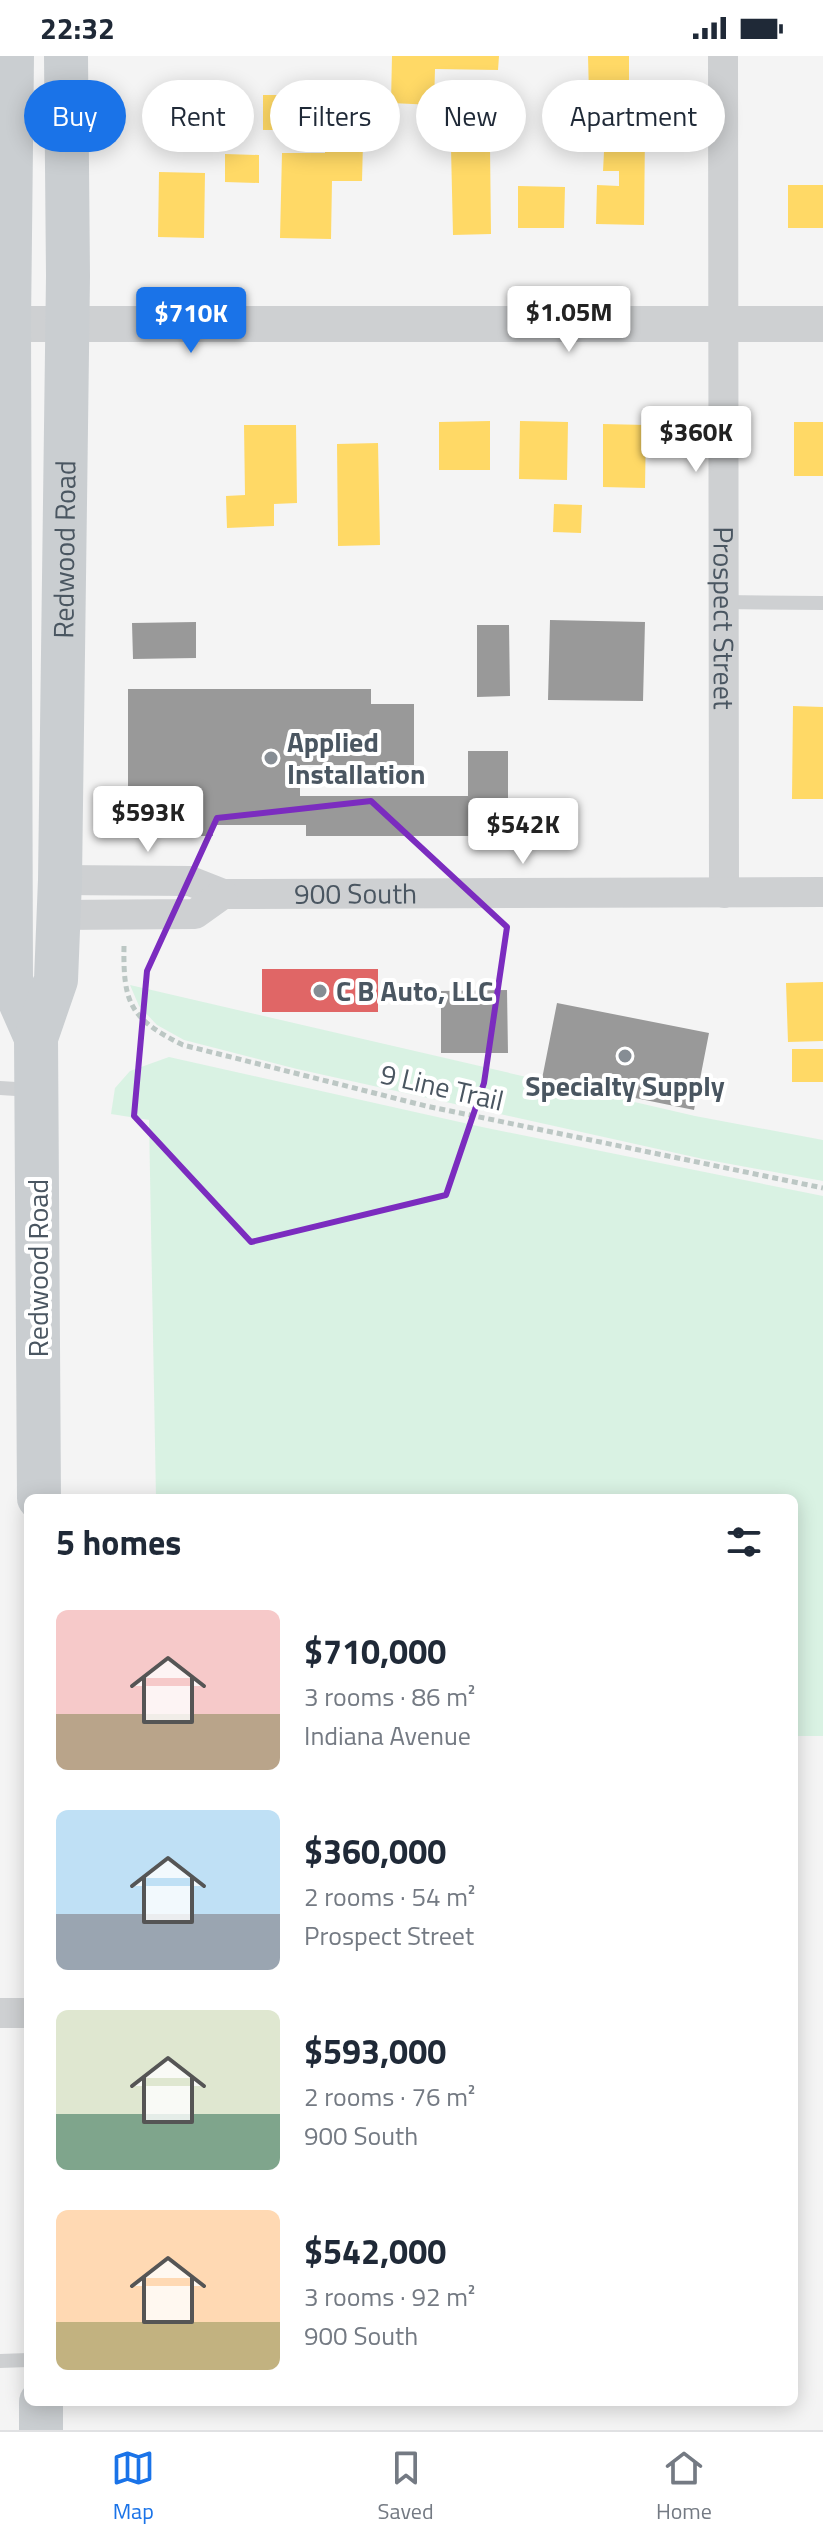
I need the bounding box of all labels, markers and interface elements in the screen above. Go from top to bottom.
text: 22:32 [40,5,115,51]
chip: Buy [24,80,126,152]
chip: Rent [142,80,254,152]
chip: Filters [270,80,400,152]
chip: New [416,80,526,152]
chip: Apartment [542,80,725,152]
pin: $1.05M [504,286,634,354]
pin: $710K [135,287,247,355]
text: $1.05M [525,292,613,331]
text: $710K [154,293,228,332]
pin: $360K [640,406,752,474]
text: $360K [659,412,733,451]
street label: Redwood Road [41,460,87,639]
street label: Prospect Street [703,526,746,710]
place label: Applied Installation [287,720,425,795]
marker: Applied Installation [262,749,280,767]
pin: $593K [92,786,204,854]
text: $593K [111,792,185,831]
pin: $542K [467,798,579,866]
text: $542K [486,804,560,843]
street label: 900 South [294,871,417,915]
place label: C B Auto, LLC [336,969,493,1012]
marker: C B Auto, LLC [311,982,329,1000]
marker: Specialty Supply [616,1047,634,1065]
street label: 9 Line Trail [376,1051,508,1122]
place label: Specialty Supply [525,1064,725,1107]
street label: Redwood Road [16,1179,59,1357]
text: 5 homes [56,1516,181,1568]
icon: filters [722,1520,766,1564]
text: $710,000 [304,1625,446,1677]
icon: home [120,1642,216,1738]
text: 3 rooms · 86 m² [304,1677,475,1716]
text: Indiana Avenue [304,1716,471,1755]
text: $360,000 [304,1825,446,1877]
icon: home [120,1842,216,1938]
text: 2 rooms · 54 m² [304,1877,475,1916]
text: Prospect Street [304,1916,474,1955]
text: $593,000 [304,2025,446,2077]
icon: home [120,2042,216,2138]
text: 2 rooms · 76 m² [304,2077,475,2116]
text: 900 South [304,2116,418,2155]
text: $542,000 [304,2225,446,2277]
icon: home [120,2242,216,2338]
text: 3 rooms · 92 m² [304,2277,475,2316]
text: 900 South [304,2316,418,2355]
tab: Map [111,2446,155,2528]
tab: Saved [378,2446,434,2528]
tab: Home [656,2446,712,2528]

